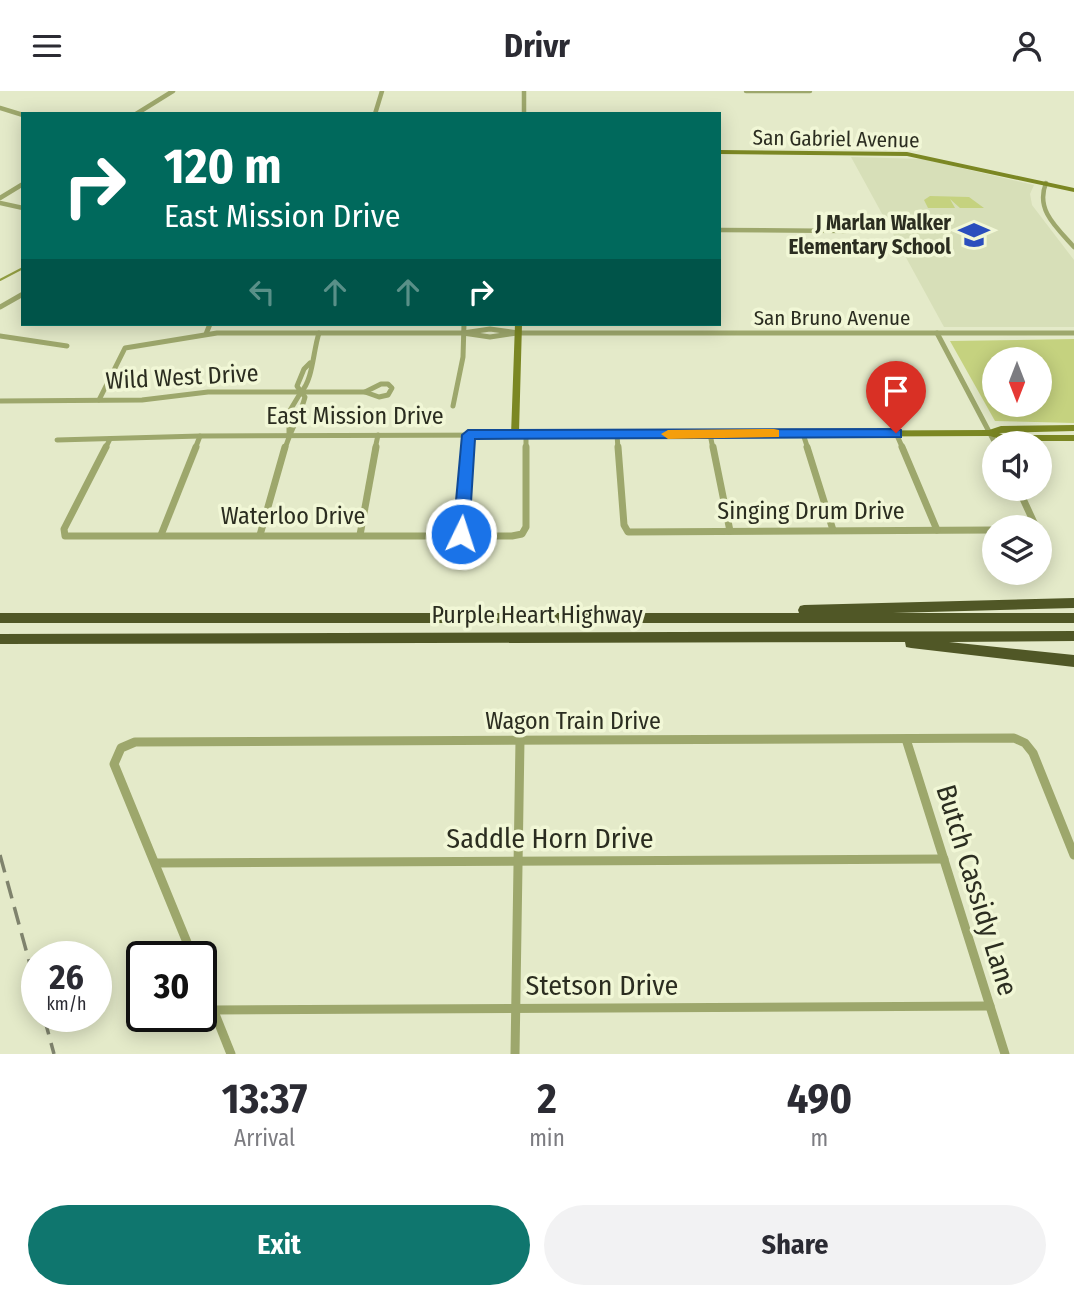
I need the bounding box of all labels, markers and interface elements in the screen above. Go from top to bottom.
icon: menu [28,27,66,65]
text: Drivr [504,27,570,65]
icon: person [1008,27,1046,65]
street label: San Gabriel Avenue [752,125,920,153]
text: 120 m [164,137,282,196]
icon: right [49,140,140,231]
text: East Mission Drive [164,197,401,235]
place label: J Marlan Walker Elementary School [788,210,951,260]
school or university icon: J Marlan Walker Elementary School [957,218,991,252]
icon: left [243,273,281,311]
icon: ahead [316,273,354,311]
icon: ahead [389,273,427,311]
icon: right [462,273,500,311]
street label: San Bruno Avenue [754,305,910,331]
north arrow [982,347,1052,417]
map controls [982,347,1052,585]
street label: Wild West Drive [105,359,259,395]
pin [866,361,926,433]
icon: arrive [877,372,915,410]
street label: East Mission Drive [266,402,444,430]
button: sound [982,431,1052,501]
position arrow [424,497,498,571]
street label: Singing Drum Drive [717,497,905,525]
street label: Waterloo Drive [221,502,365,530]
button: layers [982,515,1052,585]
street label: Purple Heart Highway [431,601,643,629]
street label: Wagon Train Drive [485,707,661,735]
street label: Butch Cassidy Lane [929,781,1025,999]
street label: Saddle Horn Drive [446,822,654,855]
speed limit sign: 30 [126,941,217,1032]
text: 26 [49,956,84,998]
street label: Stetson Drive [526,969,678,1002]
text: km/h [46,993,87,1015]
text: 13:37 [222,1074,307,1124]
text: 2 [537,1074,557,1124]
text: 490 [787,1074,852,1124]
text: Arrival [234,1124,295,1152]
text: min [529,1124,565,1152]
text: m [811,1124,828,1152]
button: Exit [28,1205,530,1285]
button: Share [544,1205,1046,1285]

